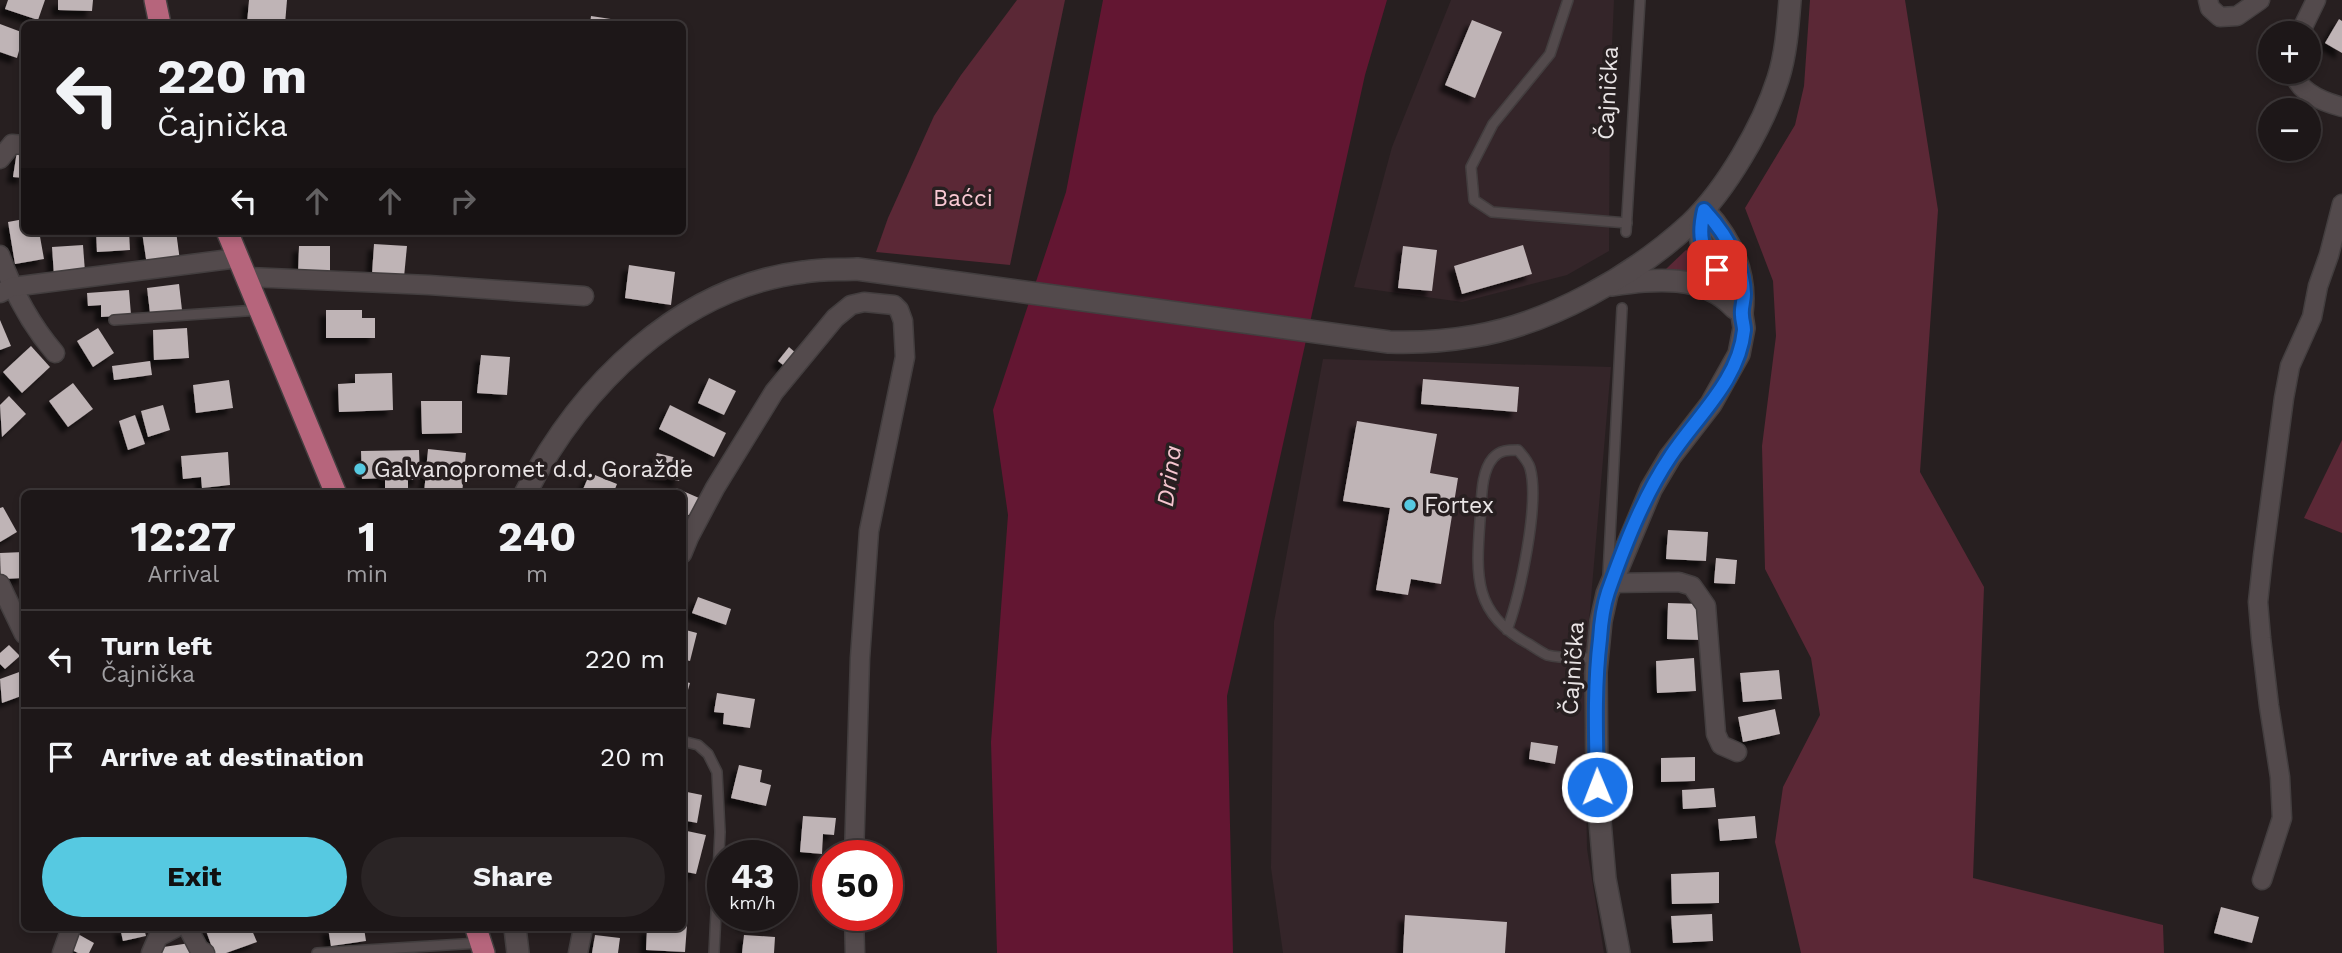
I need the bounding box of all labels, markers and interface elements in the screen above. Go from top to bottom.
map controls [2258,21,2321,161]
button: + [2258,21,2321,84]
street label: Čajnička [1591,45,1624,141]
text: 220 m [157,47,307,105]
icon: left [42,49,133,140]
button: − [2258,98,2321,161]
text: Čajnička [157,106,288,144]
icon: left [225,182,263,220]
icon: ahead [298,182,336,220]
icon: ahead [371,182,409,220]
icon: right [444,182,482,220]
park label: Baćci [933,185,993,212]
pin [1687,240,1747,300]
icon: arrive [1698,251,1736,289]
water label: Drina [1151,443,1187,508]
place label: Galvanopromet d.d. Goražde [374,456,693,483]
marker: Galvanopromet d.d. Goražde [352,461,368,477]
place label: Fortex [1424,492,1494,519]
marker: Fortex [1402,497,1418,513]
text: 12:27 [131,512,236,561]
text: 1 [358,512,376,561]
text: 240 [498,512,576,561]
text: Arrival [148,561,219,588]
text: min [346,561,388,588]
text: m [526,561,548,588]
street label: Čajnička [1555,620,1590,716]
text: Turn left [101,631,212,661]
icon: left [42,640,80,678]
text: 220 m [585,644,665,674]
text: Čajnička [101,661,195,688]
icon: arrive [42,738,80,776]
text: Arrive at destination [101,742,364,772]
text: 20 m [600,742,665,772]
position arrow [1560,750,1634,824]
button: Exit [42,837,347,917]
button: Share [361,837,665,917]
speed limit sign: 50 [812,840,903,931]
text: 43 [731,855,774,897]
text: km/h [729,892,776,913]

